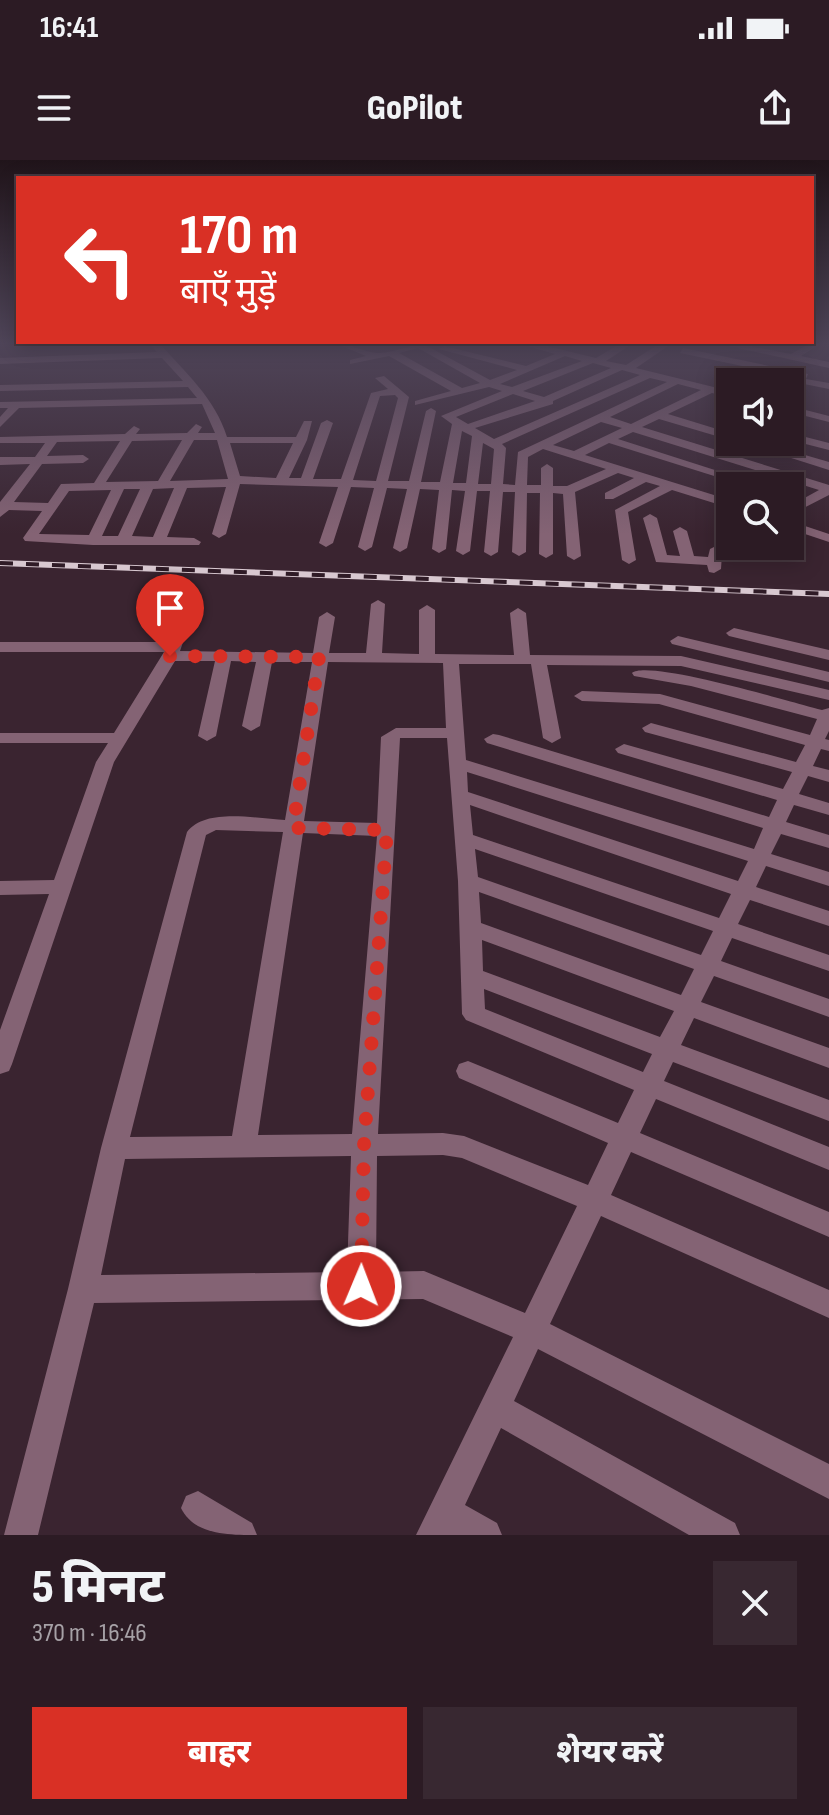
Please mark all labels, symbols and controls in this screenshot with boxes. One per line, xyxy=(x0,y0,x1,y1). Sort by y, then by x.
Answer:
text: 16:41 xyxy=(40,10,98,46)
icon: menu xyxy=(32,86,76,130)
icon: share xyxy=(753,86,797,130)
text: GoPilot xyxy=(367,87,462,130)
text: 170 m xyxy=(180,203,298,270)
icon: left xyxy=(48,208,152,312)
text: बाएँ मुड़ें xyxy=(180,271,276,314)
map controls xyxy=(716,368,804,560)
button: sound xyxy=(716,368,804,456)
button: search xyxy=(716,472,804,560)
pin xyxy=(136,574,204,656)
icon: arrive xyxy=(148,586,192,630)
position arrow xyxy=(319,1244,403,1328)
text: 5 मिनट xyxy=(32,1559,165,1616)
button: close xyxy=(713,1561,797,1645)
text: 370 m · 16:46 xyxy=(32,1618,147,1649)
button: बाहर xyxy=(32,1707,407,1799)
button: शेयर करें xyxy=(423,1707,797,1799)

